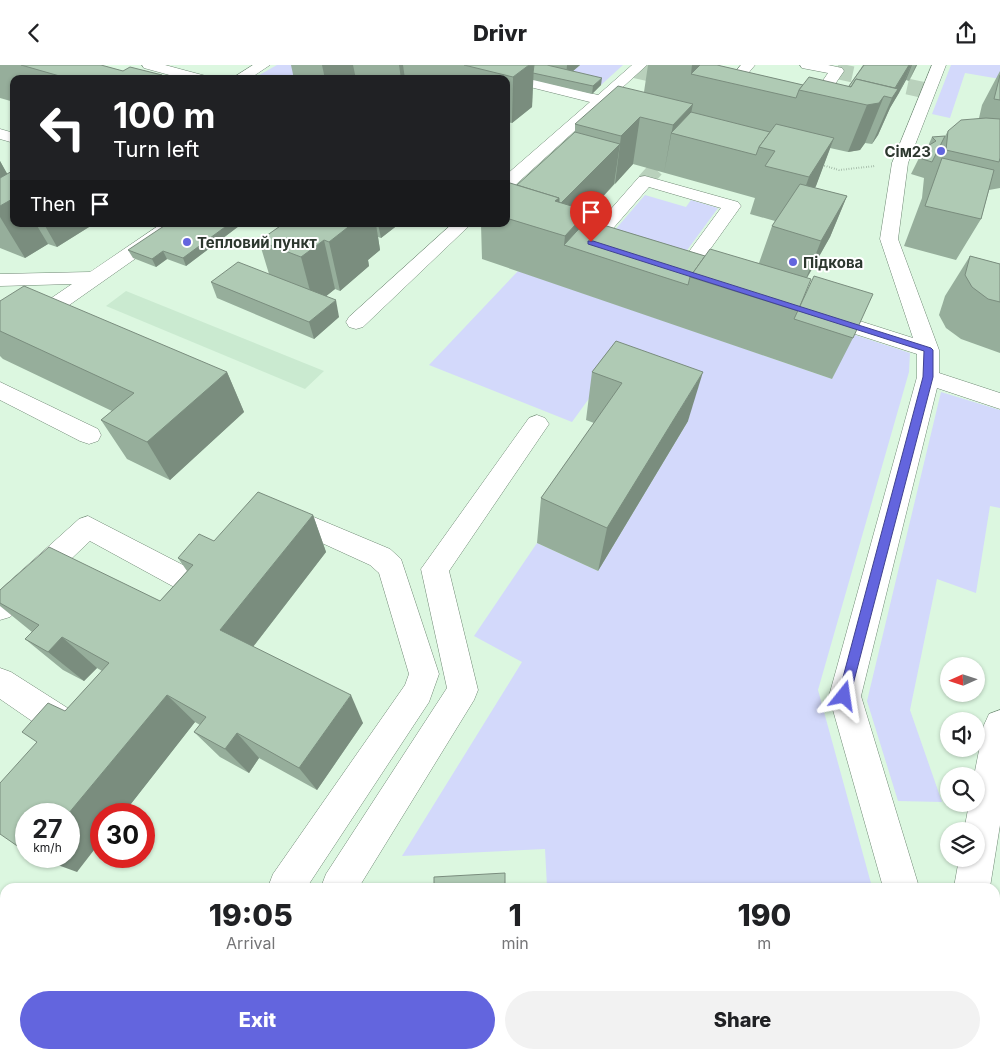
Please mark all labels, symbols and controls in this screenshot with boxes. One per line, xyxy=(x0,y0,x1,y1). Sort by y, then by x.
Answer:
icon: back xyxy=(20,19,48,47)
icon: share xyxy=(952,19,980,47)
text: Drivr xyxy=(473,20,527,46)
text: 100 m xyxy=(113,94,216,136)
icon: left xyxy=(30,95,95,160)
text: Turn left xyxy=(113,136,199,162)
place label: Сім23 xyxy=(885,142,931,161)
marker: Сім23 xyxy=(935,145,947,157)
icon: arrive xyxy=(86,190,114,218)
pin xyxy=(570,191,612,242)
text: Then xyxy=(30,193,76,216)
icon: arrive xyxy=(577,198,605,226)
place label: Тепловий пункт xyxy=(197,233,317,252)
marker: Тепловий пункт xyxy=(181,236,193,248)
place label: Підкова xyxy=(803,253,863,272)
marker: Підкова xyxy=(787,256,799,268)
north arrow xyxy=(940,657,985,703)
map controls xyxy=(940,657,985,867)
position arrow xyxy=(817,669,869,721)
button: sound xyxy=(940,712,985,757)
button: search xyxy=(940,767,985,812)
speed limit sign: 30 xyxy=(90,803,155,868)
text: 27 xyxy=(32,814,63,844)
button: layers xyxy=(940,822,985,867)
text: km/h xyxy=(33,840,62,855)
text: 19:05 xyxy=(209,897,293,933)
text: 1 xyxy=(508,897,522,933)
text: 190 xyxy=(737,897,791,933)
text: Arrival xyxy=(226,933,275,953)
text: min xyxy=(501,933,529,953)
text: m xyxy=(757,933,771,953)
button: Exit xyxy=(20,991,495,1049)
button: Share xyxy=(505,991,980,1049)

